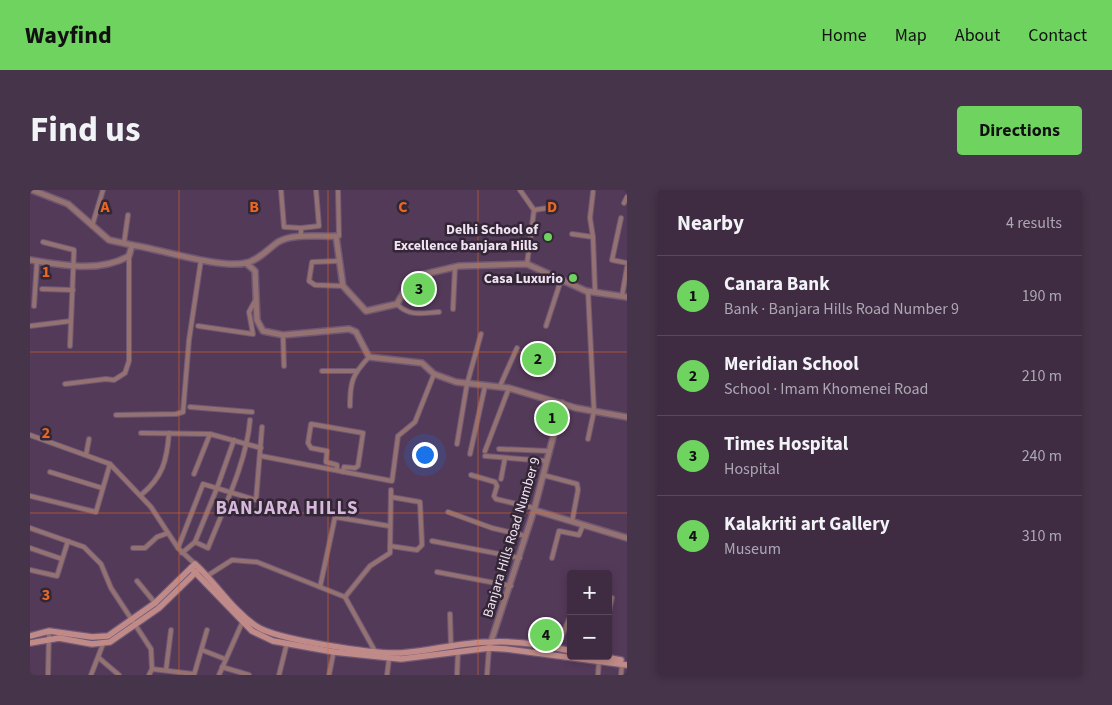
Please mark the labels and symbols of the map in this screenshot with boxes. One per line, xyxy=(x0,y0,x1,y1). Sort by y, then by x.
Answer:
text: A xyxy=(99,196,110,218)
text: B xyxy=(249,196,259,218)
text: C xyxy=(398,196,408,218)
text: D xyxy=(547,196,557,218)
place label: Delhi School of Excellence banjara Hills xyxy=(394,220,539,256)
marker: Delhi School of Excellence banjara Hills xyxy=(542,231,554,243)
text: 1 xyxy=(42,261,50,283)
place label: Casa Luxurio xyxy=(484,269,563,289)
pin: 3 xyxy=(403,270,435,308)
marker: Casa Luxurio xyxy=(567,272,579,284)
pin: 2 xyxy=(522,340,554,378)
pin: 1 xyxy=(536,399,568,437)
text: 2 xyxy=(42,422,50,444)
your location xyxy=(412,442,438,468)
street label: Banjara Hills Road Number 9 xyxy=(478,455,546,620)
district label: BANJARA HILLS xyxy=(216,495,359,522)
text: 3 xyxy=(42,584,50,606)
pin: 4 xyxy=(530,616,562,654)

